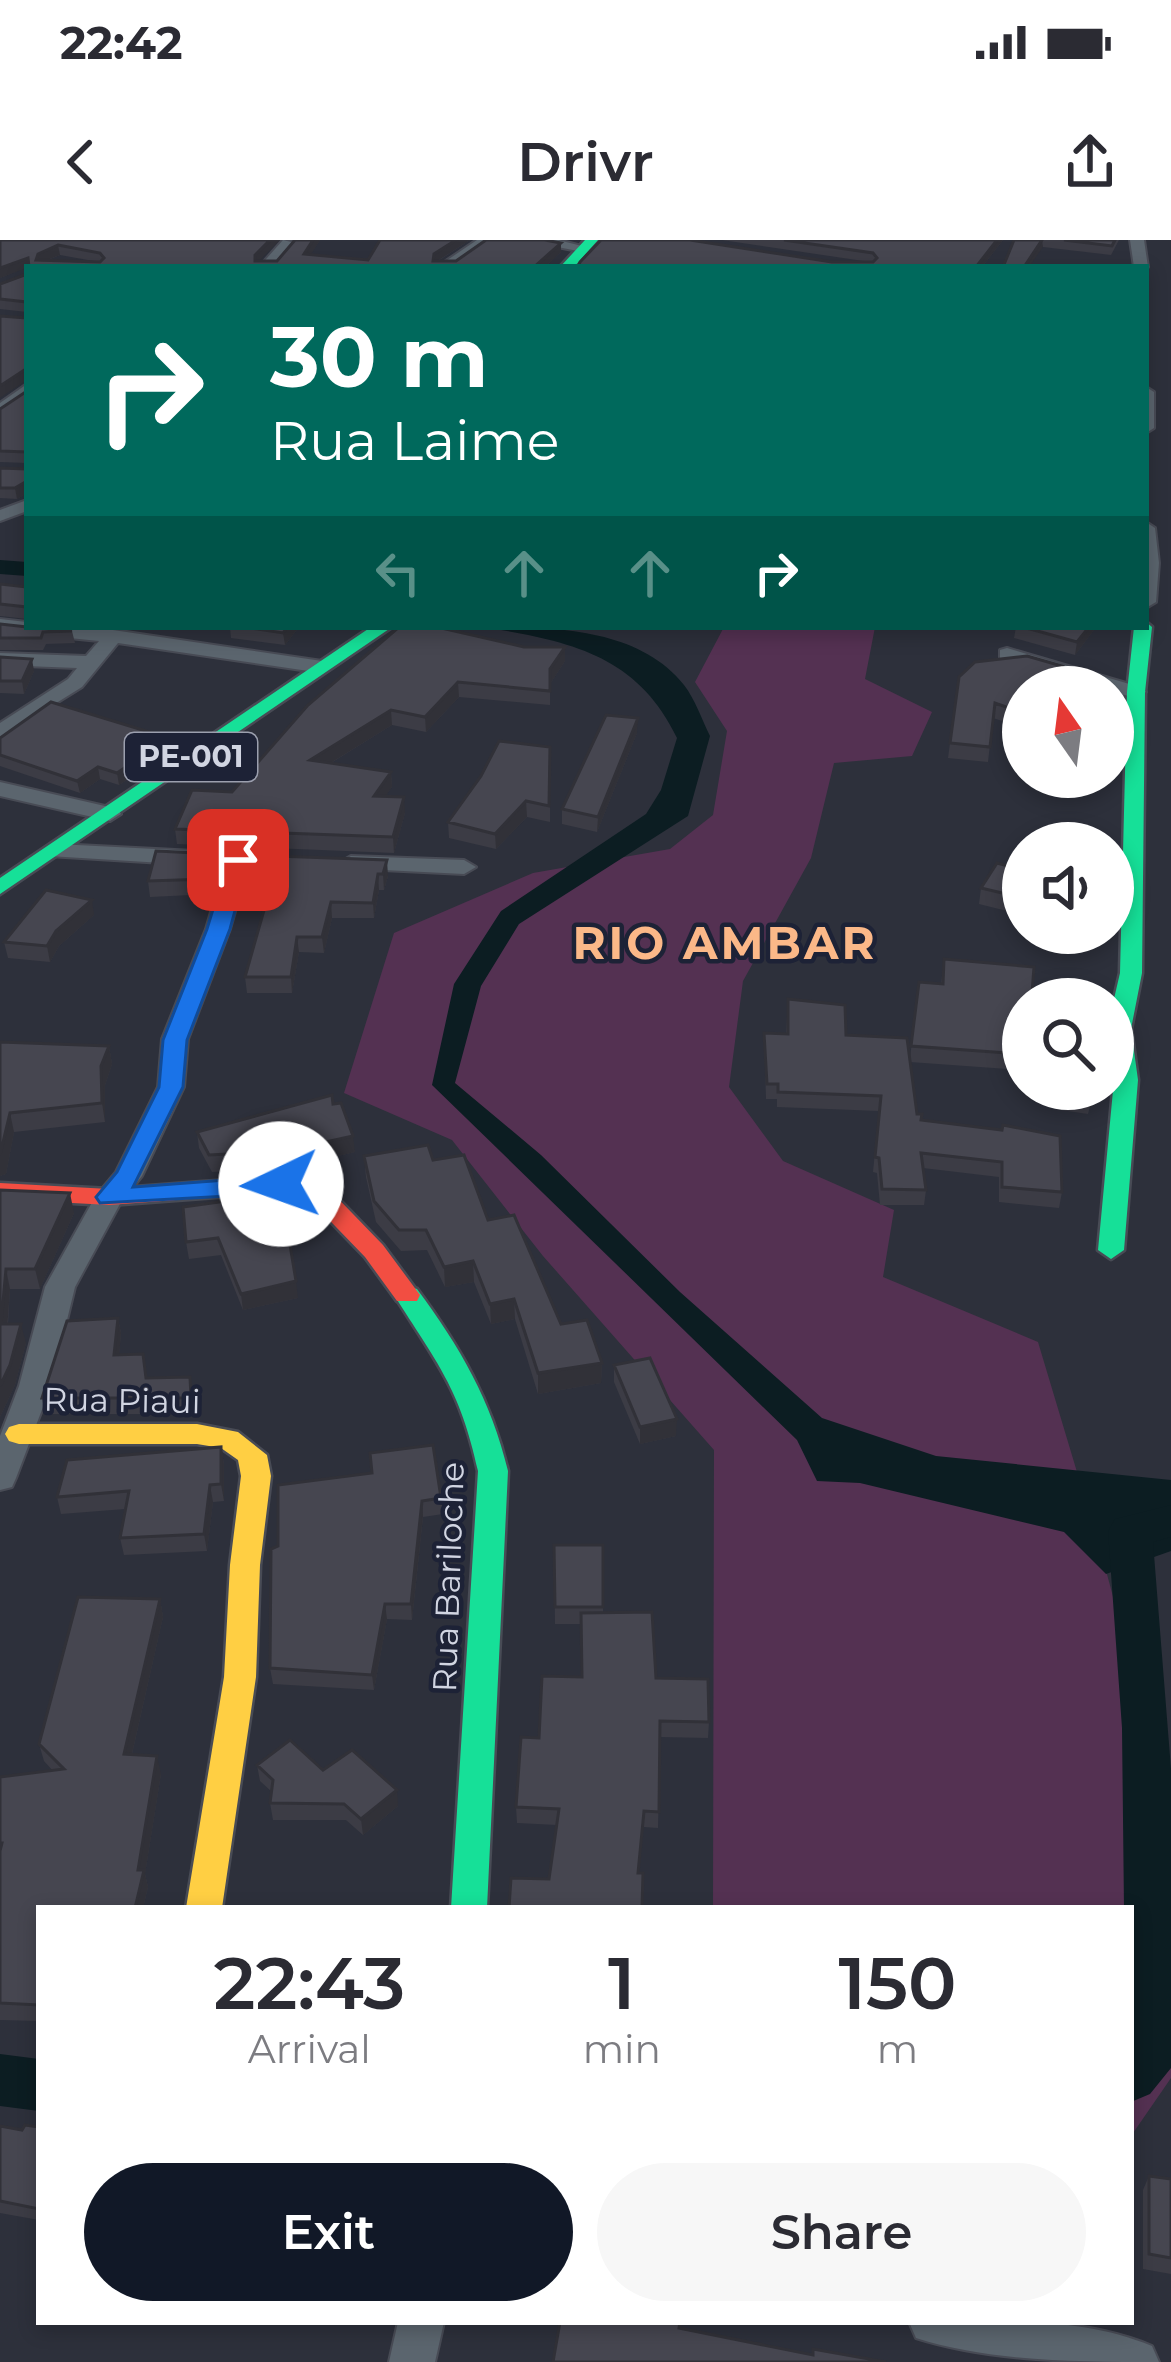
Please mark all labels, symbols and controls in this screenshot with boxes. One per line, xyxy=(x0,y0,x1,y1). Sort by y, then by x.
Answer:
text: 22:42 xyxy=(60,15,182,70)
icon: back xyxy=(48,129,114,195)
text: Drivr xyxy=(517,129,654,195)
icon: share xyxy=(1057,129,1123,195)
text: 30 m xyxy=(270,306,489,408)
icon: right xyxy=(72,312,228,468)
text: Rua Laime xyxy=(270,408,559,474)
icon: left xyxy=(365,540,431,606)
icon: ahead xyxy=(491,540,557,606)
icon: ahead xyxy=(617,540,683,606)
icon: right xyxy=(743,540,809,606)
north arrow xyxy=(1002,666,1134,798)
map controls xyxy=(1002,666,1134,1110)
road number: PE-001 xyxy=(125,733,257,781)
pin xyxy=(187,809,289,911)
button: sound xyxy=(1002,822,1134,954)
icon: arrive xyxy=(205,827,271,893)
district label: RIO AMBAR xyxy=(573,915,877,970)
button: search xyxy=(1002,978,1134,1110)
position arrow xyxy=(218,1121,344,1247)
street label: Rua Piaui xyxy=(43,1379,201,1421)
street label: Rua Bariloche xyxy=(424,1461,472,1693)
text: 22:43 xyxy=(214,1939,405,2027)
text: 1 xyxy=(608,1939,635,2027)
text: 150 xyxy=(838,1939,956,2027)
text: Arrival xyxy=(248,2025,371,2073)
text: min xyxy=(583,2025,661,2073)
text: m xyxy=(877,2025,918,2073)
button: Exit xyxy=(84,2163,573,2301)
button: Share xyxy=(597,2163,1086,2301)

